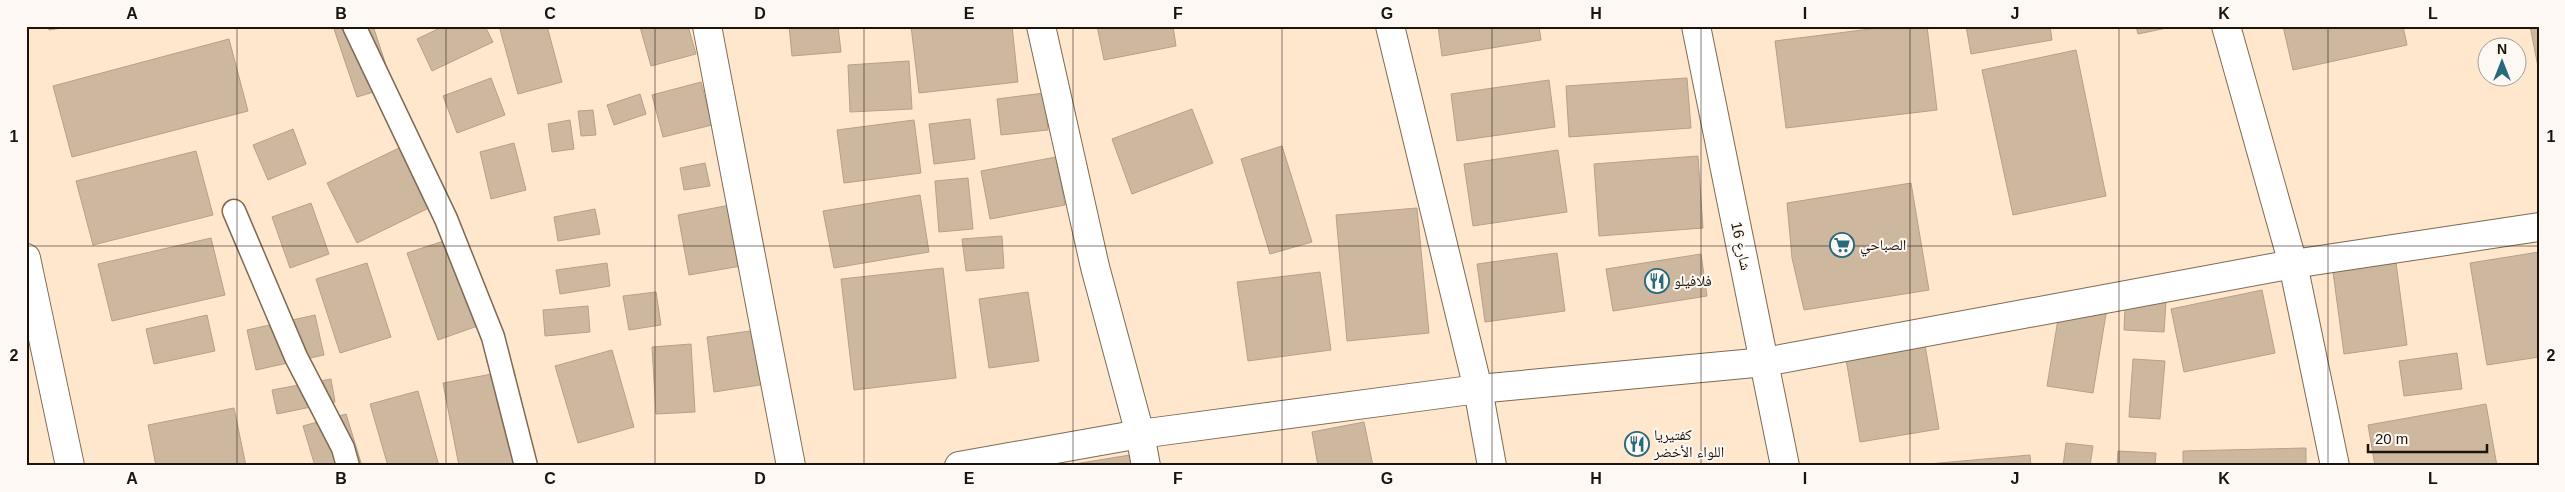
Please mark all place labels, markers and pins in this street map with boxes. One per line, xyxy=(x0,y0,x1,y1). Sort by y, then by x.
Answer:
supermarket icon: الصباحي xyxy=(1829,232,1855,258)
place label: الصباحي xyxy=(1860,236,1906,257)
restaurant icon: فلافيلو xyxy=(1644,268,1670,294)
place label: فلافيلو xyxy=(1674,272,1712,290)
place label: كفتيريا اللواء الأخضر xyxy=(1653,426,1724,461)
restaurant icon: كفتيريا اللواء الأخضر xyxy=(1624,431,1650,457)

